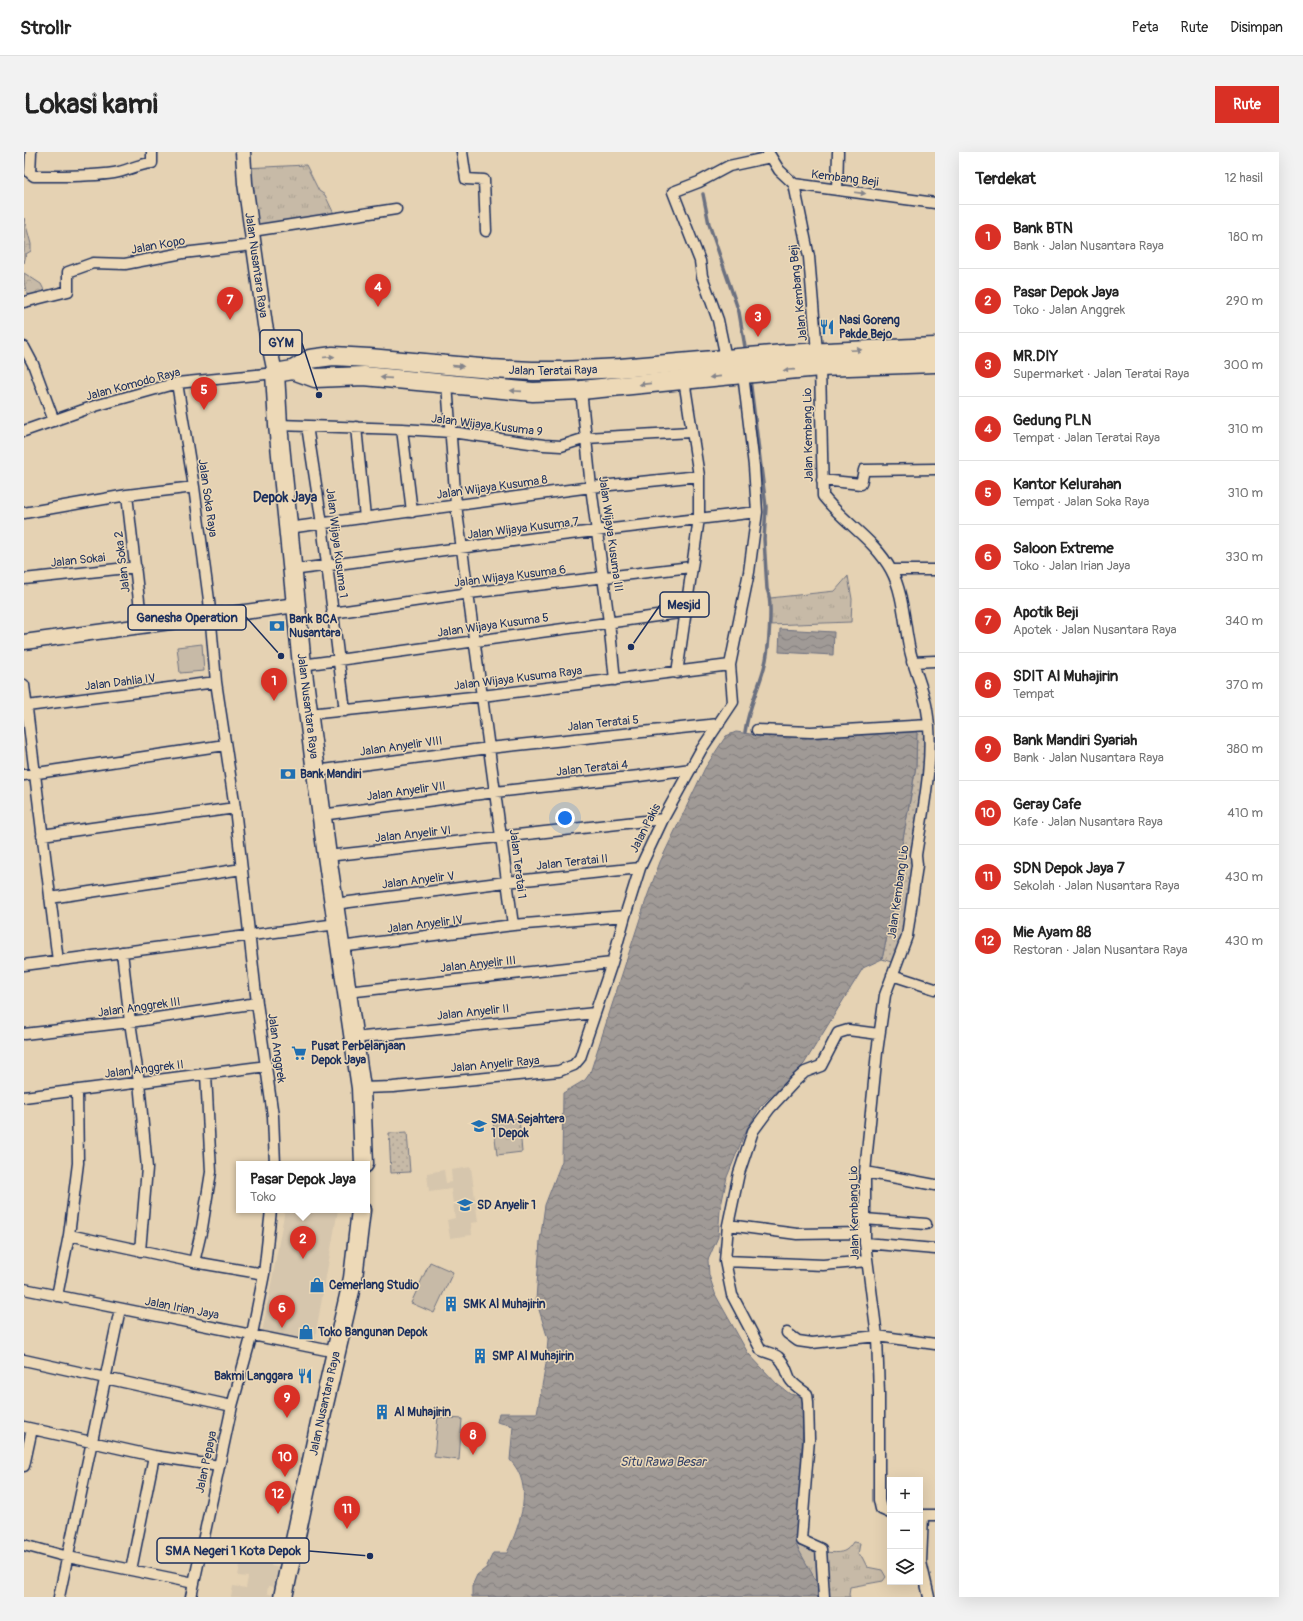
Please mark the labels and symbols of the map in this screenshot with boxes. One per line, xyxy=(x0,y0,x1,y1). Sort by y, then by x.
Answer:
street label: Kembang Beji xyxy=(810,167,880,190)
one-way arrow xyxy=(854,190,866,196)
street label: Jalan Nusantara Raya xyxy=(241,211,271,319)
street label: Jalan Kopo xyxy=(130,233,187,258)
street label: Jalan Kembang Beji xyxy=(786,244,811,342)
pin: 4 xyxy=(365,274,391,307)
pin: 7 xyxy=(217,287,243,320)
pin: 3 xyxy=(745,304,771,337)
place label: Nasi Goreng Pakde Bejo xyxy=(839,313,900,342)
restaurant icon: Nasi Goreng Pakde Bejo xyxy=(818,318,836,336)
callout: GYM xyxy=(260,330,302,355)
text: GYM xyxy=(268,335,294,351)
one-way arrow xyxy=(850,346,862,353)
one-way arrow xyxy=(323,354,335,361)
street label: Jalan Teratai Raya xyxy=(508,362,598,379)
one-way arrow xyxy=(452,363,465,369)
street label: Jalan Komodo Raya xyxy=(84,365,182,404)
one-way arrow xyxy=(783,366,795,373)
one-way arrow xyxy=(709,373,721,380)
one-way arrow xyxy=(380,374,392,381)
pin: 5 xyxy=(191,377,217,410)
one-way arrow xyxy=(639,380,651,387)
one-way arrow xyxy=(510,387,522,394)
street label: Jalan Kembang Lio xyxy=(800,387,817,482)
street label: Jalan Wijaya Kusuma 9 xyxy=(430,411,544,440)
street label: Jalan Soka Raya xyxy=(195,458,220,538)
street label: Jalan Wijaya Kusuma 8 xyxy=(436,472,549,503)
street label: Jalan Wijaya Kusuma III xyxy=(595,476,626,593)
street label: Jalan Wijaya Kusuma 1 xyxy=(322,487,351,599)
district label: Depok Jaya xyxy=(253,489,318,506)
street label: Jalan Wijaya Kusuma 7 xyxy=(466,514,580,543)
street label: Jalan Soka 2 xyxy=(111,530,134,594)
street label: Jalan Sokai xyxy=(50,550,106,571)
street label: Jalan Wijaya Kusuma 6 xyxy=(453,562,567,591)
callout: Mesjid xyxy=(660,592,709,617)
text: Mesjid xyxy=(667,597,701,613)
callout: Ganesha Operation xyxy=(128,605,246,630)
text: Ganesha Operation xyxy=(136,610,238,626)
street label: Jalan Wijaya Kusuma 5 xyxy=(436,610,550,641)
place label: Bank BCA Nusantara xyxy=(289,612,341,641)
bank icon: Bank BCA Nusantara xyxy=(268,617,286,635)
street label: Jalan Nusantara Raya xyxy=(294,652,321,760)
street label: Jalan Wijaya Kusuma Raya xyxy=(453,663,584,694)
pin: 1 xyxy=(261,668,287,701)
street label: Jalan Dahlia IV xyxy=(84,671,156,694)
street label: Jalan Teratai 5 xyxy=(567,712,640,735)
street label: Jalan Anyelir VIII xyxy=(359,733,443,760)
street label: Jalan Teratai 4 xyxy=(555,757,629,780)
bank icon: Bank Mandiri xyxy=(279,765,297,783)
place label: Bank Mandiri xyxy=(300,767,362,782)
street label: Jalan Anyelir VII xyxy=(365,779,447,804)
street label: Jalan Pakis xyxy=(627,801,664,855)
your location xyxy=(555,808,575,828)
street label: Jalan Anyelir VI xyxy=(374,823,452,846)
street label: Jalan Teratai 1 xyxy=(506,828,529,900)
street label: Jalan Kembang Lio xyxy=(884,844,913,940)
street label: Jalan Teratai II xyxy=(535,851,609,874)
street label: Jalan Anyelir V xyxy=(381,869,455,892)
street label: Jalan Anyelir IV xyxy=(386,912,464,937)
street label: Jalan Anyelir III xyxy=(439,953,517,976)
street label: Jalan Anggrek III xyxy=(97,994,181,1021)
street label: Jalan Anyelir II xyxy=(436,1001,510,1024)
street label: Jalan Anggrek xyxy=(264,1012,289,1084)
place label: Pusat Perbelanjaan Depok Jaya xyxy=(311,1039,406,1068)
supermarket icon: Pusat Perbelanjaan Depok Jaya xyxy=(290,1044,308,1062)
street label: Jalan Anyelir Raya xyxy=(450,1053,541,1076)
street label: Jalan Anggrek II xyxy=(104,1057,185,1082)
place label: SMA Sejahtera 1 Depok xyxy=(491,1112,565,1141)
school or university icon: SMA Sejahtera 1 Depok xyxy=(470,1117,488,1135)
street label: Jalan Kembang Lio xyxy=(846,1165,863,1260)
school or university icon: SD Anyelir 1 xyxy=(456,1196,474,1214)
place label: SD Anyelir 1 xyxy=(477,1198,536,1213)
pin: 2 xyxy=(290,1226,316,1259)
shop icon: Cemerlang Studio xyxy=(308,1276,326,1294)
place label: Cemerlang Studio xyxy=(329,1278,419,1293)
street label: Jalan Irian Jaya xyxy=(144,1294,221,1323)
pin: 6 xyxy=(269,1295,295,1328)
building icon: SMK Al Muhajirin xyxy=(442,1295,460,1313)
place label: SMK Al Muhajirin xyxy=(463,1297,546,1312)
shop icon: Toko Bangunan Depok xyxy=(297,1323,315,1341)
place label: Toko Bangunan Depok xyxy=(317,1325,428,1340)
building icon: SMP Al Muhajirin xyxy=(471,1347,489,1365)
street label: Jalan Nusantara Raya xyxy=(306,1349,344,1457)
place label: SMP Al Muhajirin xyxy=(492,1349,574,1364)
restaurant icon: Bakmi Langgara xyxy=(296,1367,314,1385)
place label: Bakmi Langgara xyxy=(214,1369,293,1384)
pin: 9 xyxy=(274,1385,300,1418)
building icon: Al Muhajirin xyxy=(373,1403,391,1421)
place label: Al Muhajirin xyxy=(394,1405,451,1420)
pin: 8 xyxy=(460,1422,486,1455)
street label: Jalan Pepaya xyxy=(193,1429,220,1495)
pin: 10 xyxy=(272,1444,298,1477)
water label: Situ Rawa Besar xyxy=(620,1454,708,1470)
pin: 12 xyxy=(265,1481,291,1514)
pin: 11 xyxy=(334,1496,360,1529)
callout: SMA Negeri 1 Kota Depok xyxy=(157,1538,309,1563)
text: SMA Negeri 1 Kota Depok xyxy=(165,1543,302,1559)

